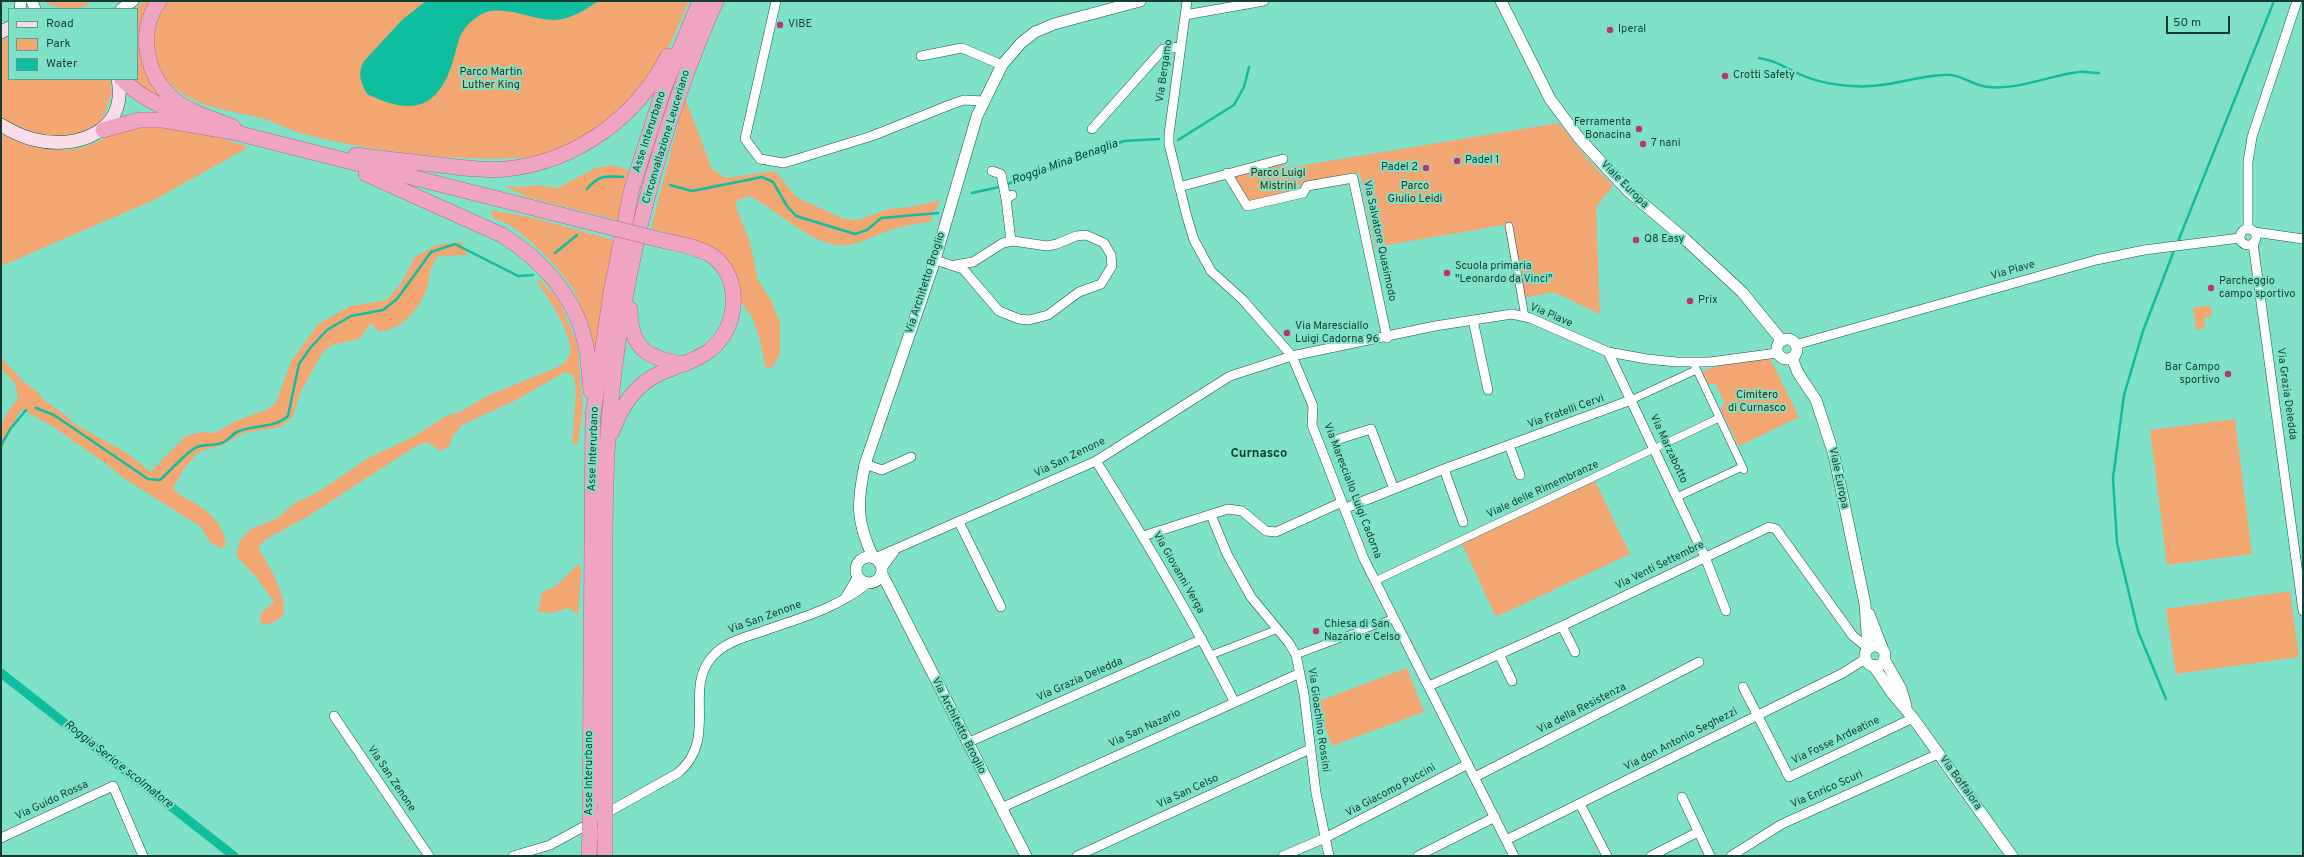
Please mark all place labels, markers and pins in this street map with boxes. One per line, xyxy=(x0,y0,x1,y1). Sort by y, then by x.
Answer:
place label: VIBE xyxy=(788,18,812,32)
marker: VIBE xyxy=(775,20,785,30)
place label: Iperal xyxy=(1618,23,1646,37)
marker: Iperal xyxy=(1605,25,1615,35)
place label: Crotti Safety xyxy=(1733,69,1795,83)
marker: Crotti Safety xyxy=(1720,71,1730,81)
place label: Ferramenta Bonacina xyxy=(1574,116,1631,142)
marker: Ferramenta Bonacina xyxy=(1634,124,1644,134)
place label: 7 nani xyxy=(1651,137,1680,151)
marker: 7 nani xyxy=(1638,139,1648,149)
place label: Padel 1 xyxy=(1465,154,1499,168)
marker: Padel 1 xyxy=(1452,156,1462,166)
place label: Padel 2 xyxy=(1381,161,1418,175)
marker: Padel 2 xyxy=(1421,163,1431,173)
place label: Q8 Easy xyxy=(1644,233,1684,247)
marker: Q8 Easy xyxy=(1631,235,1641,245)
place label: Scuola primaria "Leonardo da Vinci" xyxy=(1455,260,1552,286)
marker: Scuola primaria "Leonardo da Vinci" xyxy=(1442,268,1452,278)
place label: Parcheggio campo sportivo xyxy=(2219,275,2295,301)
marker: Parcheggio campo sportivo xyxy=(2206,283,2216,293)
place label: Prix xyxy=(1698,294,1718,308)
marker: Prix xyxy=(1685,296,1695,306)
place label: Via Maresciallo Luigi Cadorna 96 xyxy=(1295,320,1379,346)
marker: Via Maresciallo Luigi Cadorna 96 xyxy=(1282,328,1292,338)
place label: Bar Campo sportivo xyxy=(2165,361,2220,387)
marker: Bar Campo sportivo xyxy=(2223,369,2233,379)
place label: Chiesa di San Nazario e Celso xyxy=(1324,618,1400,644)
marker: Chiesa di San Nazario e Celso xyxy=(1311,626,1321,636)

